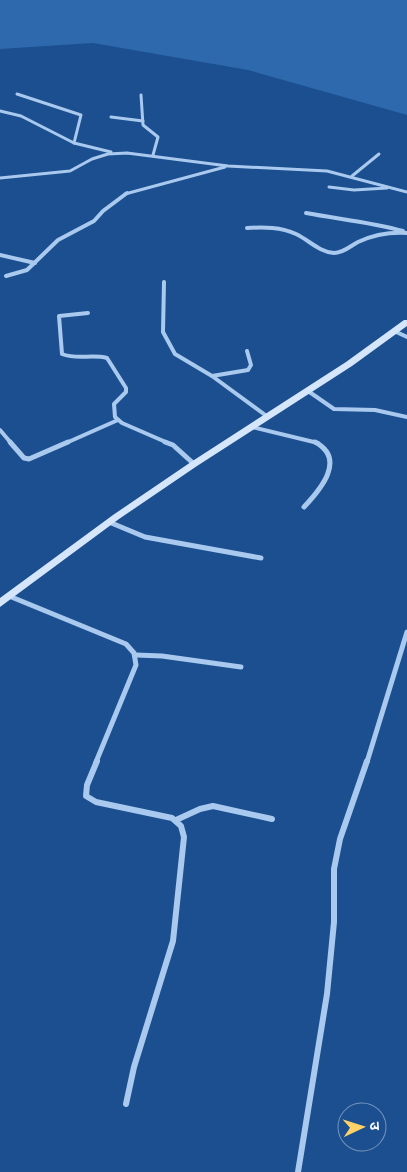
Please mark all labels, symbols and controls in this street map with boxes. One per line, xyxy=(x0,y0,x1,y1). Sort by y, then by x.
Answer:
north arrow xyxy=(337,1102,387,1152)
text: उ xyxy=(366,1121,384,1132)

